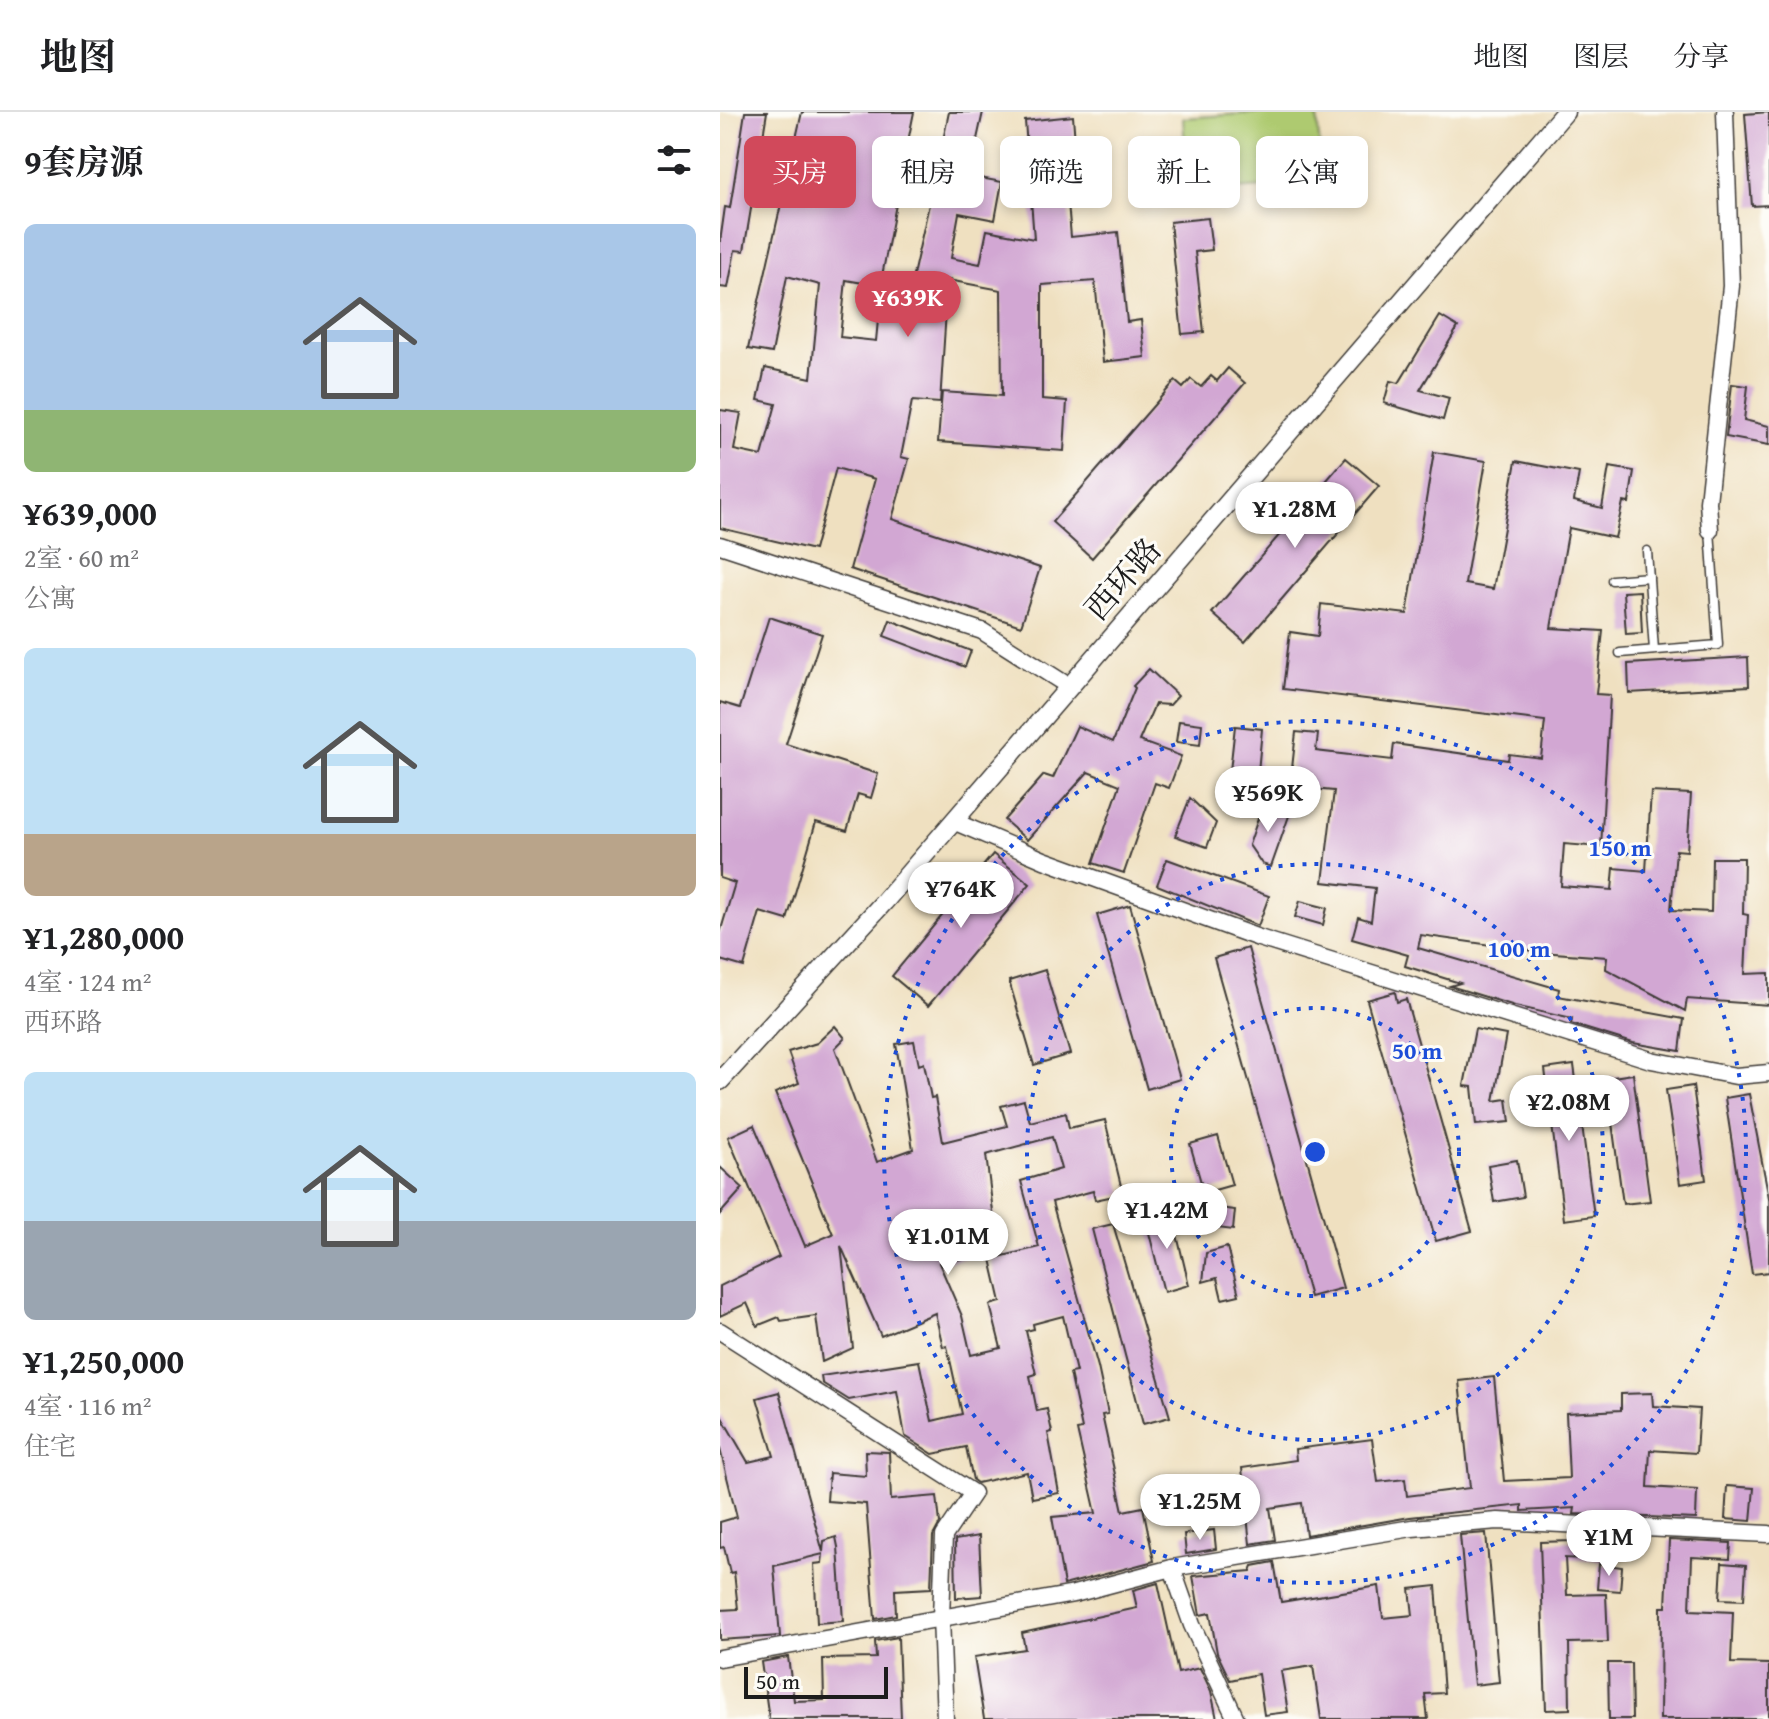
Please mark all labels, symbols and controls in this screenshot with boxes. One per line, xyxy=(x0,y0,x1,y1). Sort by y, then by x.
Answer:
text: 地图 xyxy=(40,28,116,84)
text: 地图 xyxy=(1473,35,1529,76)
text: 图层 xyxy=(1573,35,1629,76)
text: 分享 xyxy=(1673,35,1729,76)
chip: 买房 xyxy=(744,136,856,208)
chip: 租房 xyxy=(872,136,984,208)
chip: 筛选 xyxy=(1000,136,1112,208)
chip: 新上 xyxy=(1128,136,1240,208)
chip: 公寓 xyxy=(1256,136,1368,208)
text: 9套房源 xyxy=(24,137,144,186)
icon: filters xyxy=(652,138,696,182)
pin: ¥639K xyxy=(852,271,964,339)
icon: home xyxy=(288,276,432,420)
text: ¥639K xyxy=(873,277,943,316)
pin: ¥1.28M xyxy=(1230,482,1360,550)
text: ¥639,000 xyxy=(24,488,157,537)
text: ¥1.28M xyxy=(1253,488,1337,527)
street label: 西环路 xyxy=(1073,527,1172,630)
text: 2室 · 60 m² xyxy=(24,538,139,577)
text: 公寓 xyxy=(24,578,76,617)
icon: home xyxy=(288,700,432,844)
pin: ¥569K xyxy=(1212,766,1324,834)
text: ¥569K xyxy=(1233,772,1303,811)
text: 150 m xyxy=(1588,830,1652,865)
pin: ¥764K xyxy=(905,862,1017,930)
text: ¥764K xyxy=(926,868,996,907)
text: ¥1,280,000 xyxy=(24,912,184,961)
text: 100 m xyxy=(1487,931,1551,966)
text: 4室 · 124 m² xyxy=(24,962,152,1001)
text: 西环路 xyxy=(24,1002,102,1041)
text: 50 m xyxy=(1392,1033,1443,1068)
pin: ¥2.08M xyxy=(1504,1075,1634,1143)
text: ¥2.08M xyxy=(1527,1081,1611,1120)
icon: home xyxy=(288,1124,432,1268)
centre of rings xyxy=(1301,1138,1329,1166)
pin: ¥1.42M xyxy=(1102,1183,1232,1251)
text: ¥1.42M xyxy=(1125,1189,1209,1228)
pin: ¥1.01M xyxy=(883,1209,1013,1277)
text: ¥1.01M xyxy=(906,1215,990,1254)
text: ¥1,250,000 xyxy=(24,1336,184,1385)
text: 4室 · 116 m² xyxy=(24,1386,152,1425)
text: 住宅 xyxy=(24,1426,76,1465)
pin: ¥1.25M xyxy=(1135,1474,1265,1542)
text: ¥1.25M xyxy=(1158,1480,1242,1519)
pin: ¥1M xyxy=(1570,1510,1648,1578)
text: ¥1M xyxy=(1584,1516,1634,1555)
scale bar xyxy=(744,1663,888,1699)
text: 50 m xyxy=(756,1665,800,1697)

